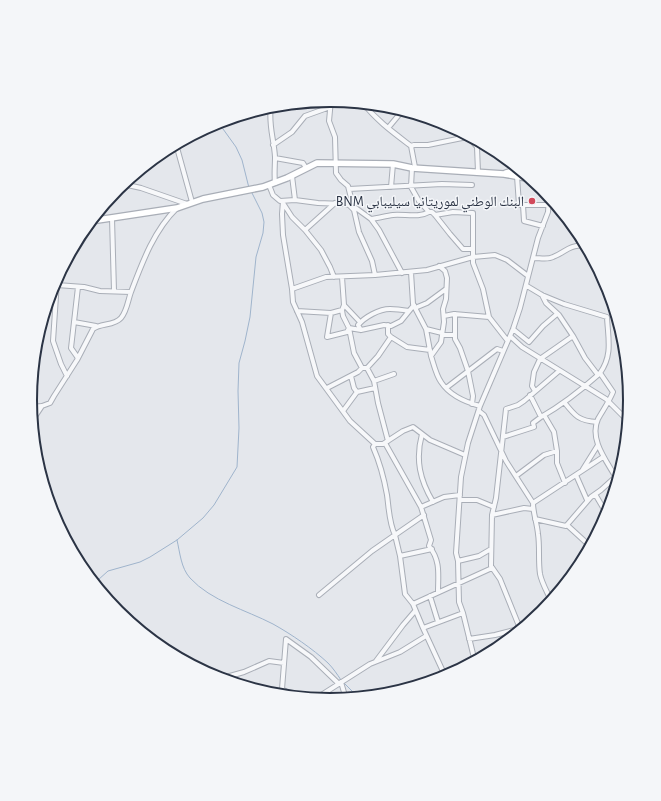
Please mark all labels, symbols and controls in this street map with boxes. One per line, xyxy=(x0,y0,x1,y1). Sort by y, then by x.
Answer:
place label: BNM البنك الوطني لموريتانيا سيليبابي xyxy=(336,195,524,213)
marker: BNM البنك الوطني لموريتانيا سيليبابي xyxy=(527,196,537,206)

